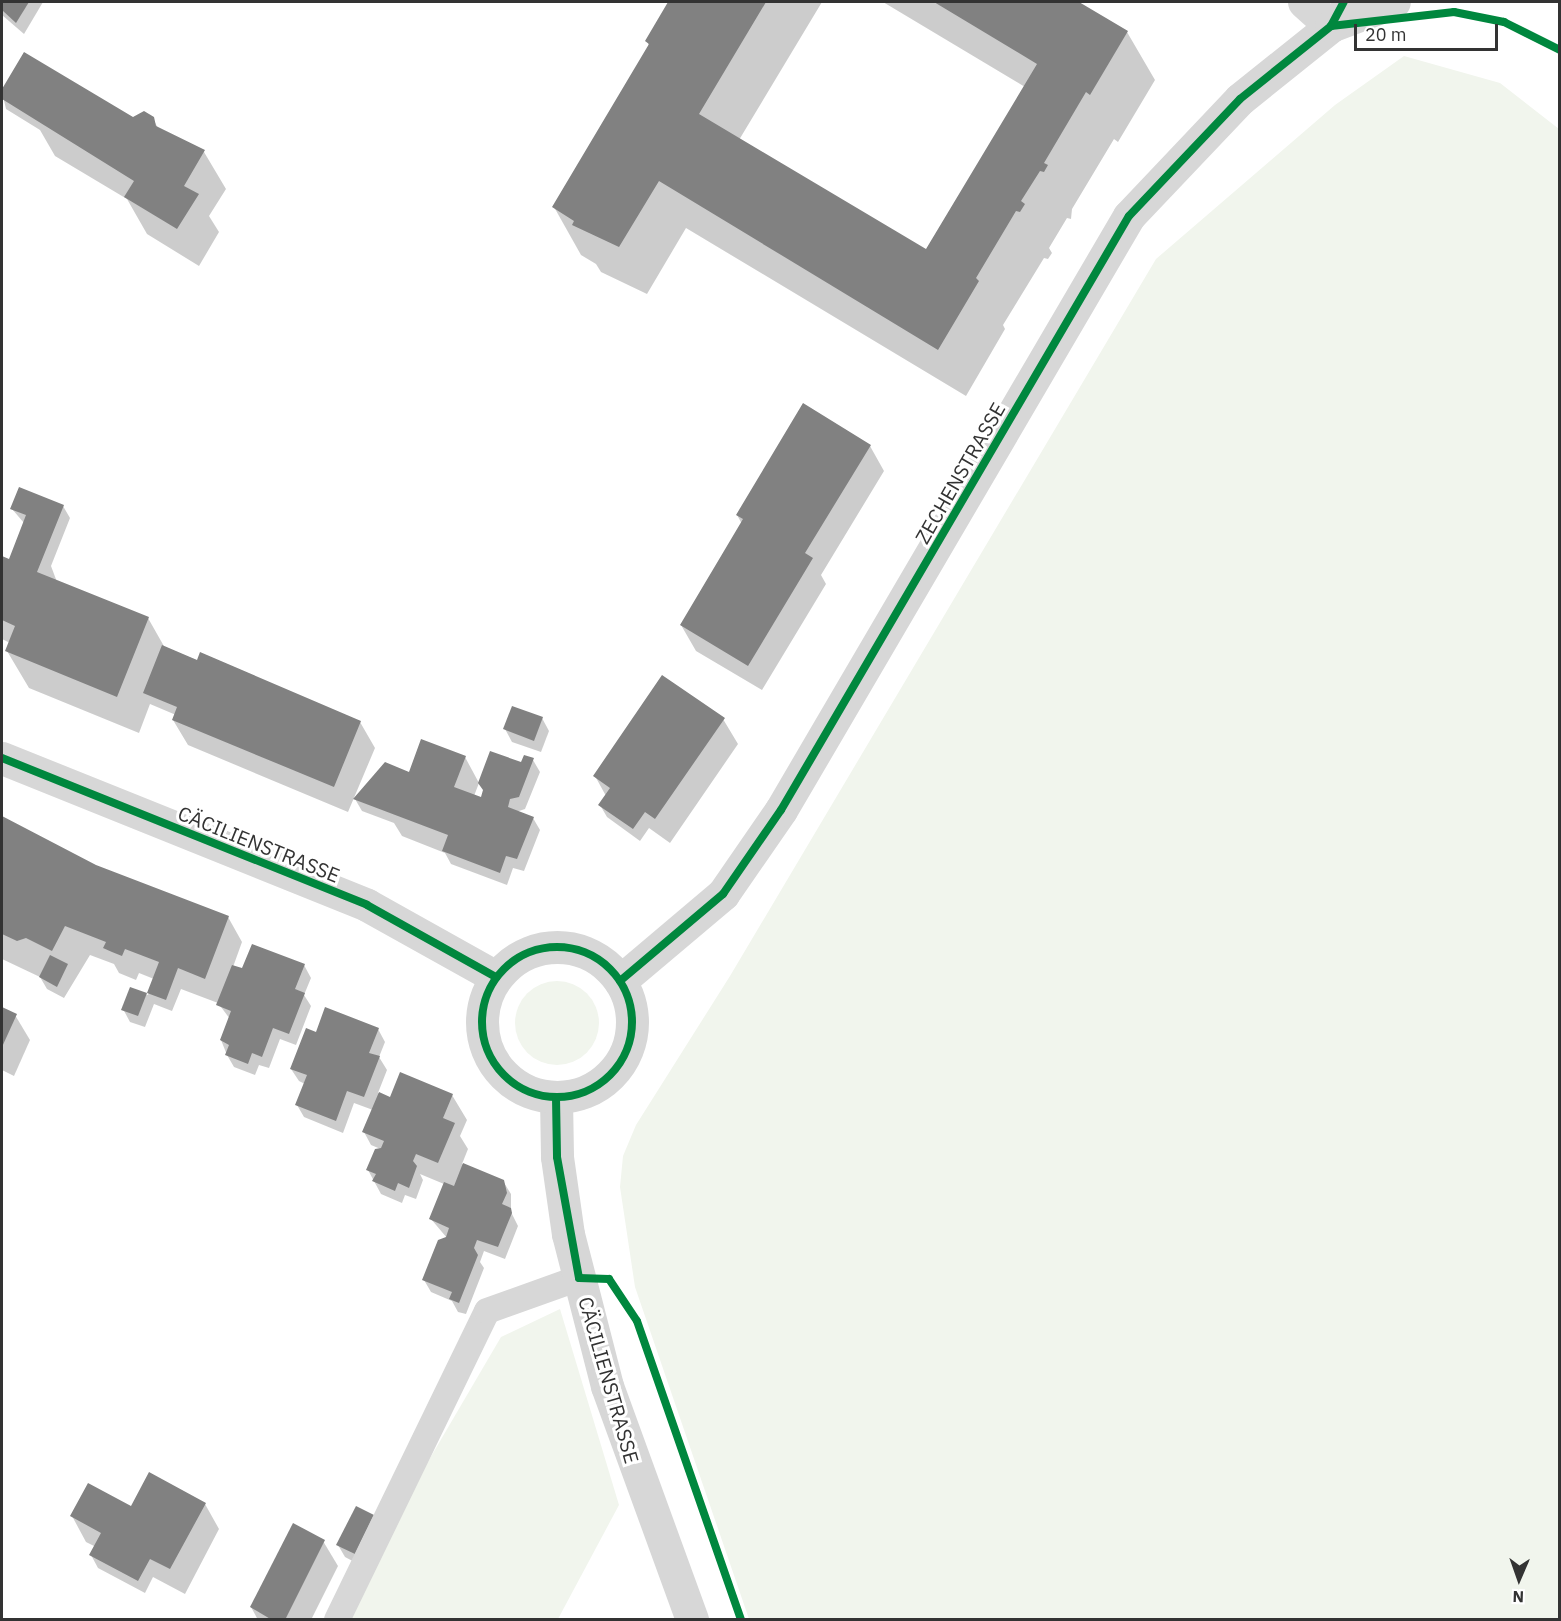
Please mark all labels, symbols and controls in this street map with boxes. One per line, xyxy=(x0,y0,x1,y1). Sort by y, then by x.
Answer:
scale bar xyxy=(1357,12,1501,50)
text: 20 m xyxy=(1365,23,1407,46)
street label: ZECHENSTRASSE xyxy=(910,398,1010,548)
street label: CÄCILIENSTRASSE xyxy=(175,801,343,887)
street label: CÄCILIENSTRASSE xyxy=(574,1294,644,1466)
north arrow xyxy=(1489,1549,1549,1609)
text: N xyxy=(1512,1587,1525,1607)

